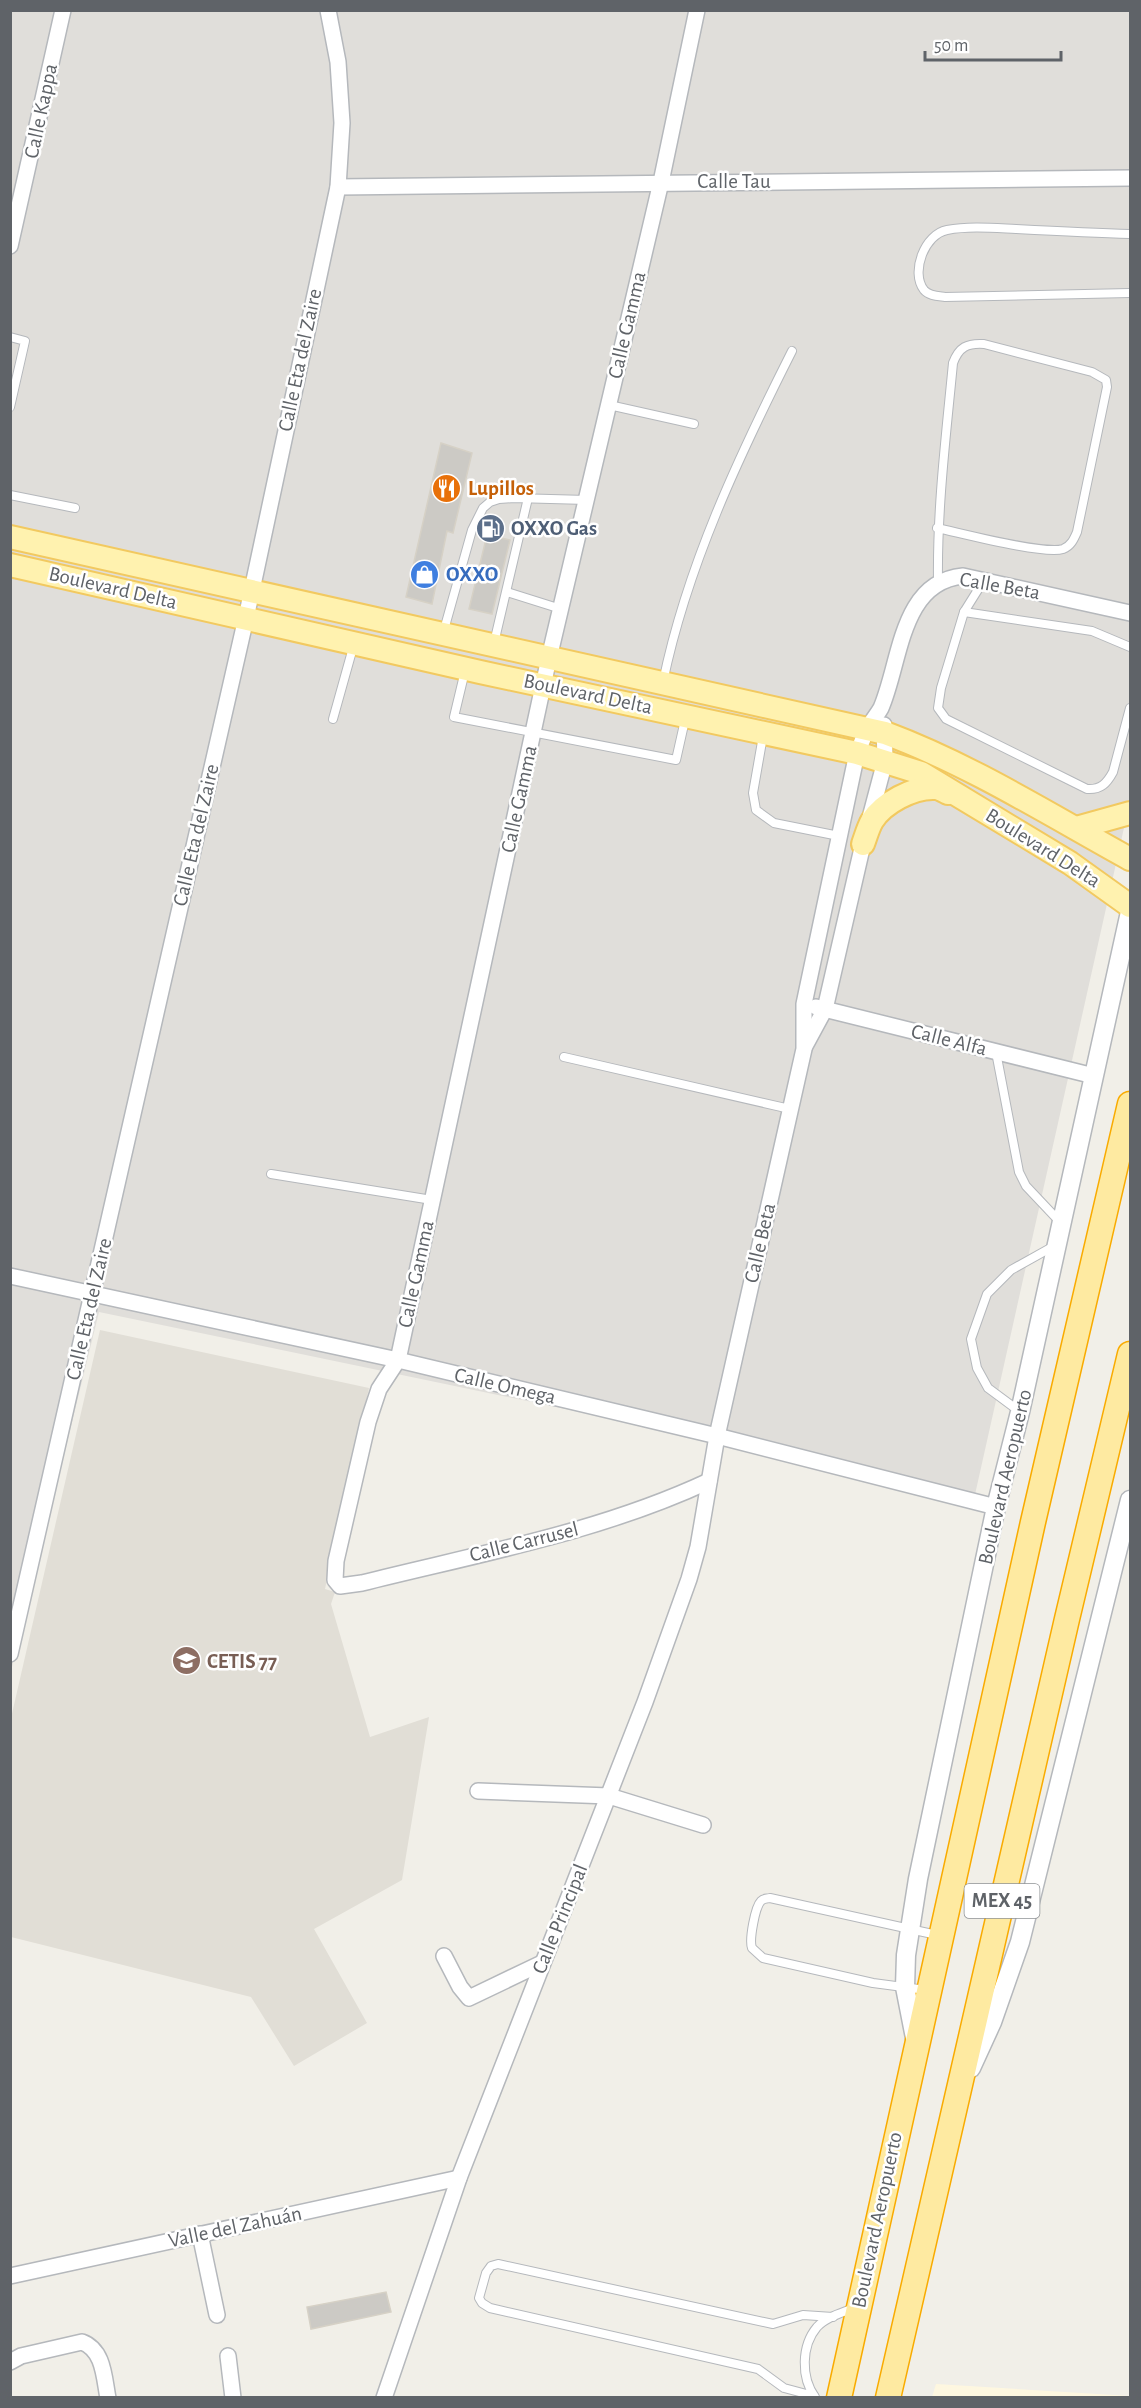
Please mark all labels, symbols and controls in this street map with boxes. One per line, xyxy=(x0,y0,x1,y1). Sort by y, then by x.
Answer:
scale bar xyxy=(925,24,1062,62)
text: 50 m xyxy=(934,37,968,55)
street label: Calle Kappa xyxy=(21,61,61,160)
street label: Calle Tau xyxy=(697,171,771,192)
street label: Calle Gamma xyxy=(604,269,650,381)
street label: Calle Eta del Zaire xyxy=(275,287,325,433)
restaurant icon: Lupillos xyxy=(431,472,463,504)
place label: Lupillos xyxy=(468,478,534,499)
fuel station icon: OXXO Gas xyxy=(474,512,506,544)
place label: OXXO Gas xyxy=(511,518,597,539)
shop icon: OXXO xyxy=(409,558,441,590)
street label: Boulevard Delta xyxy=(47,563,179,613)
place label: OXXO xyxy=(446,564,498,585)
street label: Calle Beta xyxy=(958,569,1042,603)
street label: Boulevard Delta xyxy=(522,670,655,718)
street label: Calle Gamma xyxy=(497,743,541,855)
street label: Calle Eta del Zaire xyxy=(169,762,223,908)
street label: Boulevard Delta xyxy=(982,804,1104,892)
street label: Calle Alfa xyxy=(909,1020,989,1060)
street label: Calle Beta xyxy=(741,1201,779,1285)
street label: Calle Gamma xyxy=(394,1218,438,1330)
street label: Calle Eta del Zaire xyxy=(62,1236,116,1382)
street label: Calle Omega xyxy=(452,1364,558,1408)
street label: Boulevard Aeropuerto xyxy=(975,1387,1035,1567)
street label: Calle Carrusel xyxy=(467,1518,581,1566)
school or university icon: CETIS 77 xyxy=(170,1645,202,1677)
place label: CETIS 77 xyxy=(207,1651,277,1672)
street label: Calle Principal xyxy=(528,1861,592,1977)
road number: MEX 45 xyxy=(964,1884,1040,1918)
street label: Boulevard Aeropuerto xyxy=(848,2130,906,2310)
street label: Valle del Zahuán xyxy=(166,2203,304,2251)

